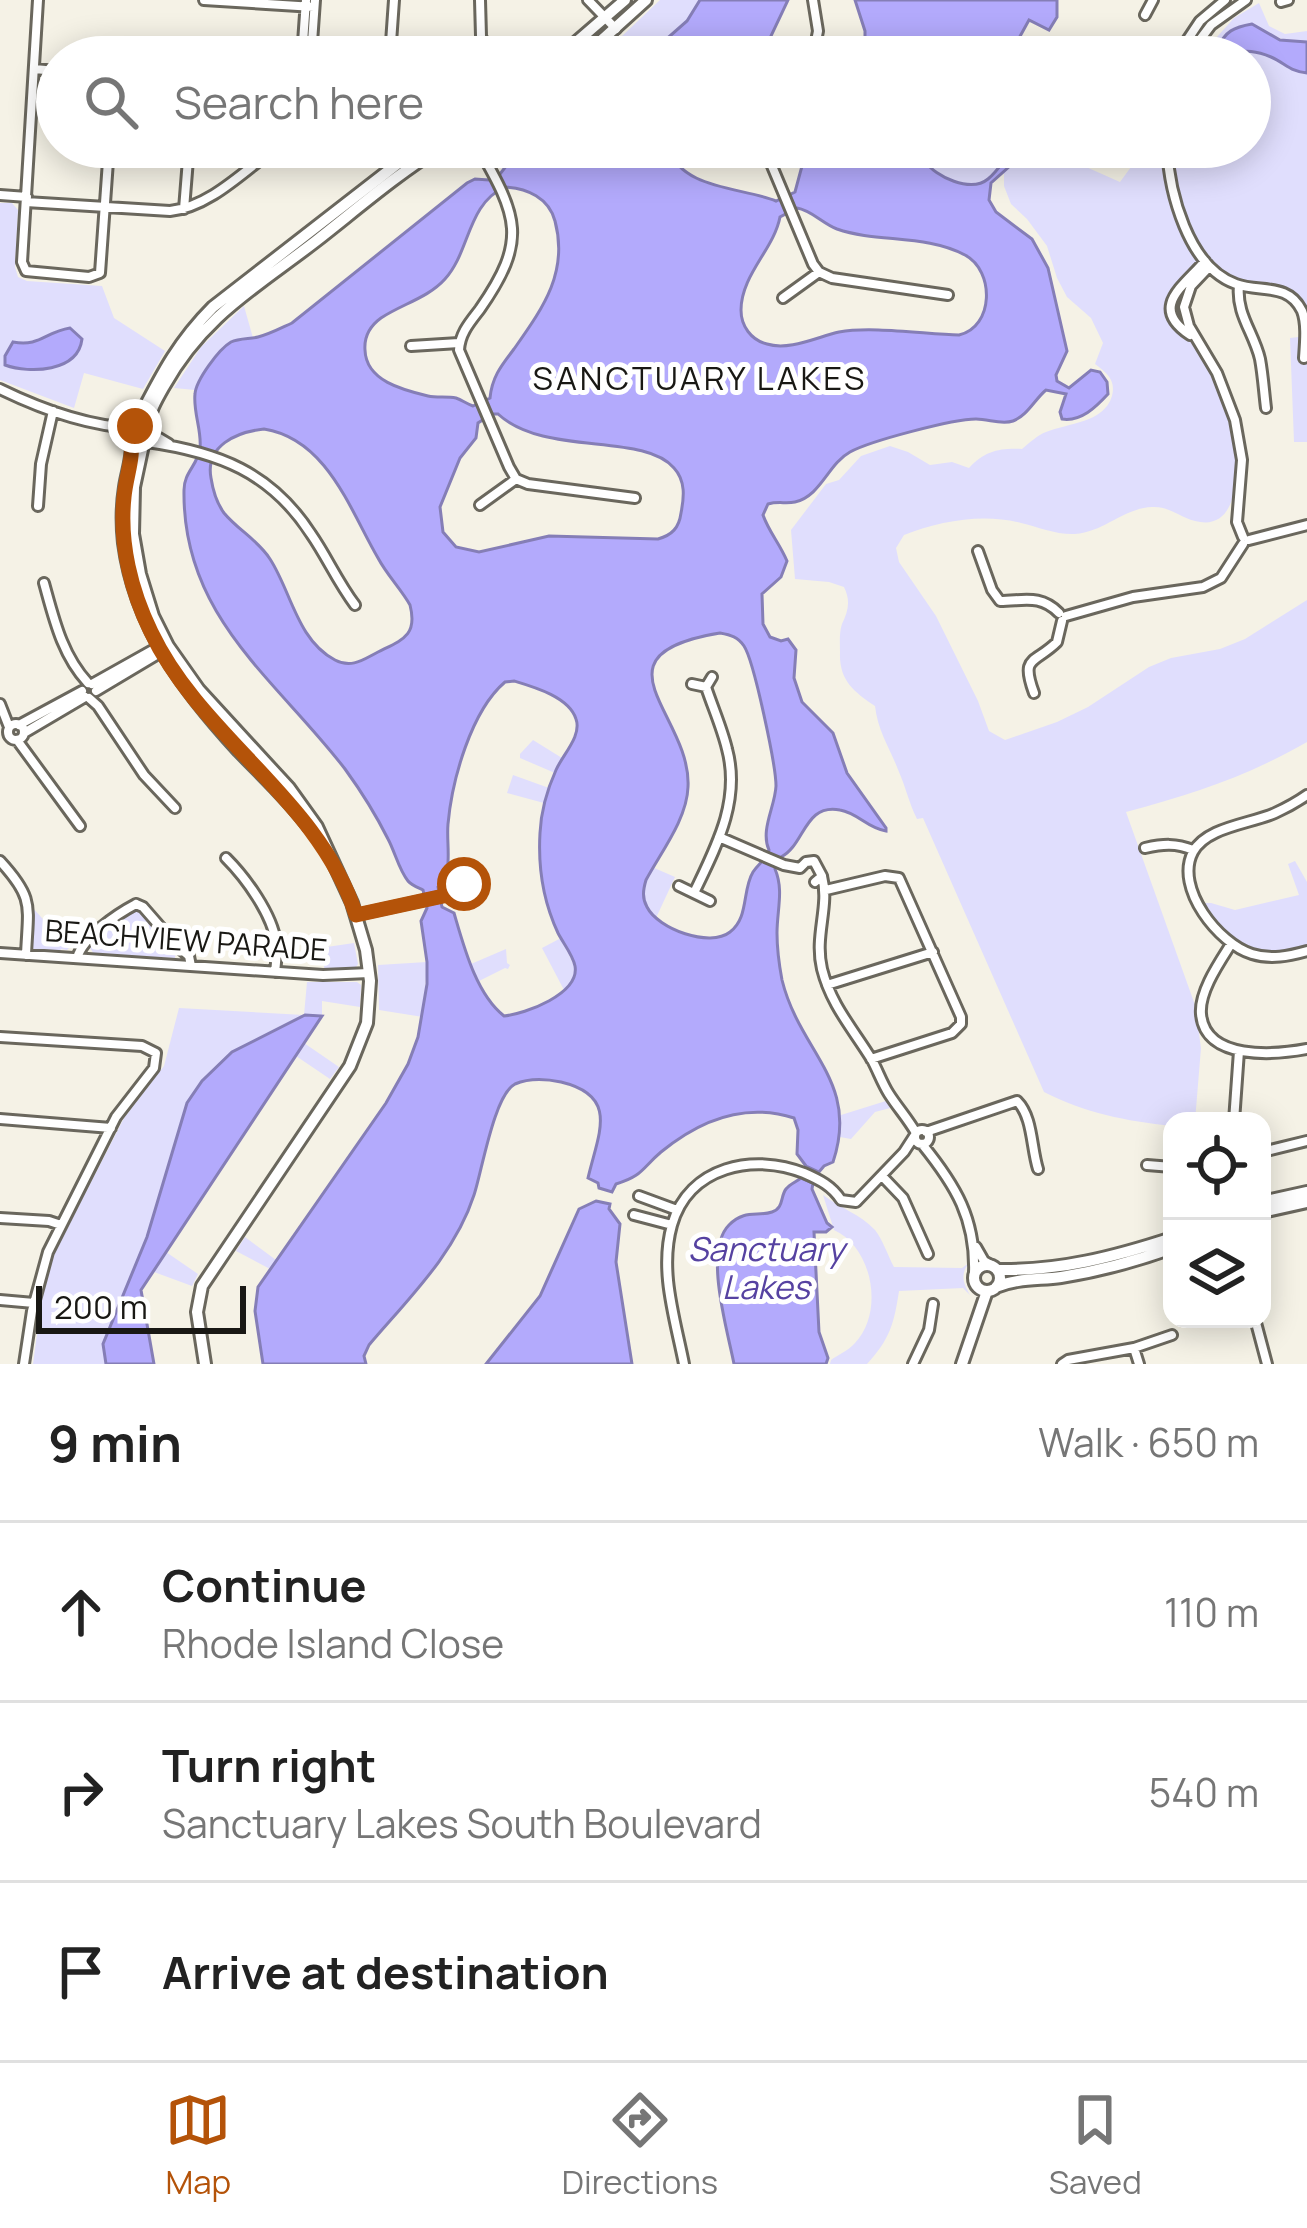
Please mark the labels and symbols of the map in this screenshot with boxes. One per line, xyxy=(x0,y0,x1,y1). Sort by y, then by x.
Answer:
district label: SANCTUARY LAKES xyxy=(533,355,867,400)
route end xyxy=(108,399,162,453)
route start xyxy=(437,857,491,911)
street label: BEACHVIEW PARADE xyxy=(44,909,329,970)
water label: Sanctuary Lakes xyxy=(688,1226,849,1309)
scale bar xyxy=(36,1280,246,1333)

